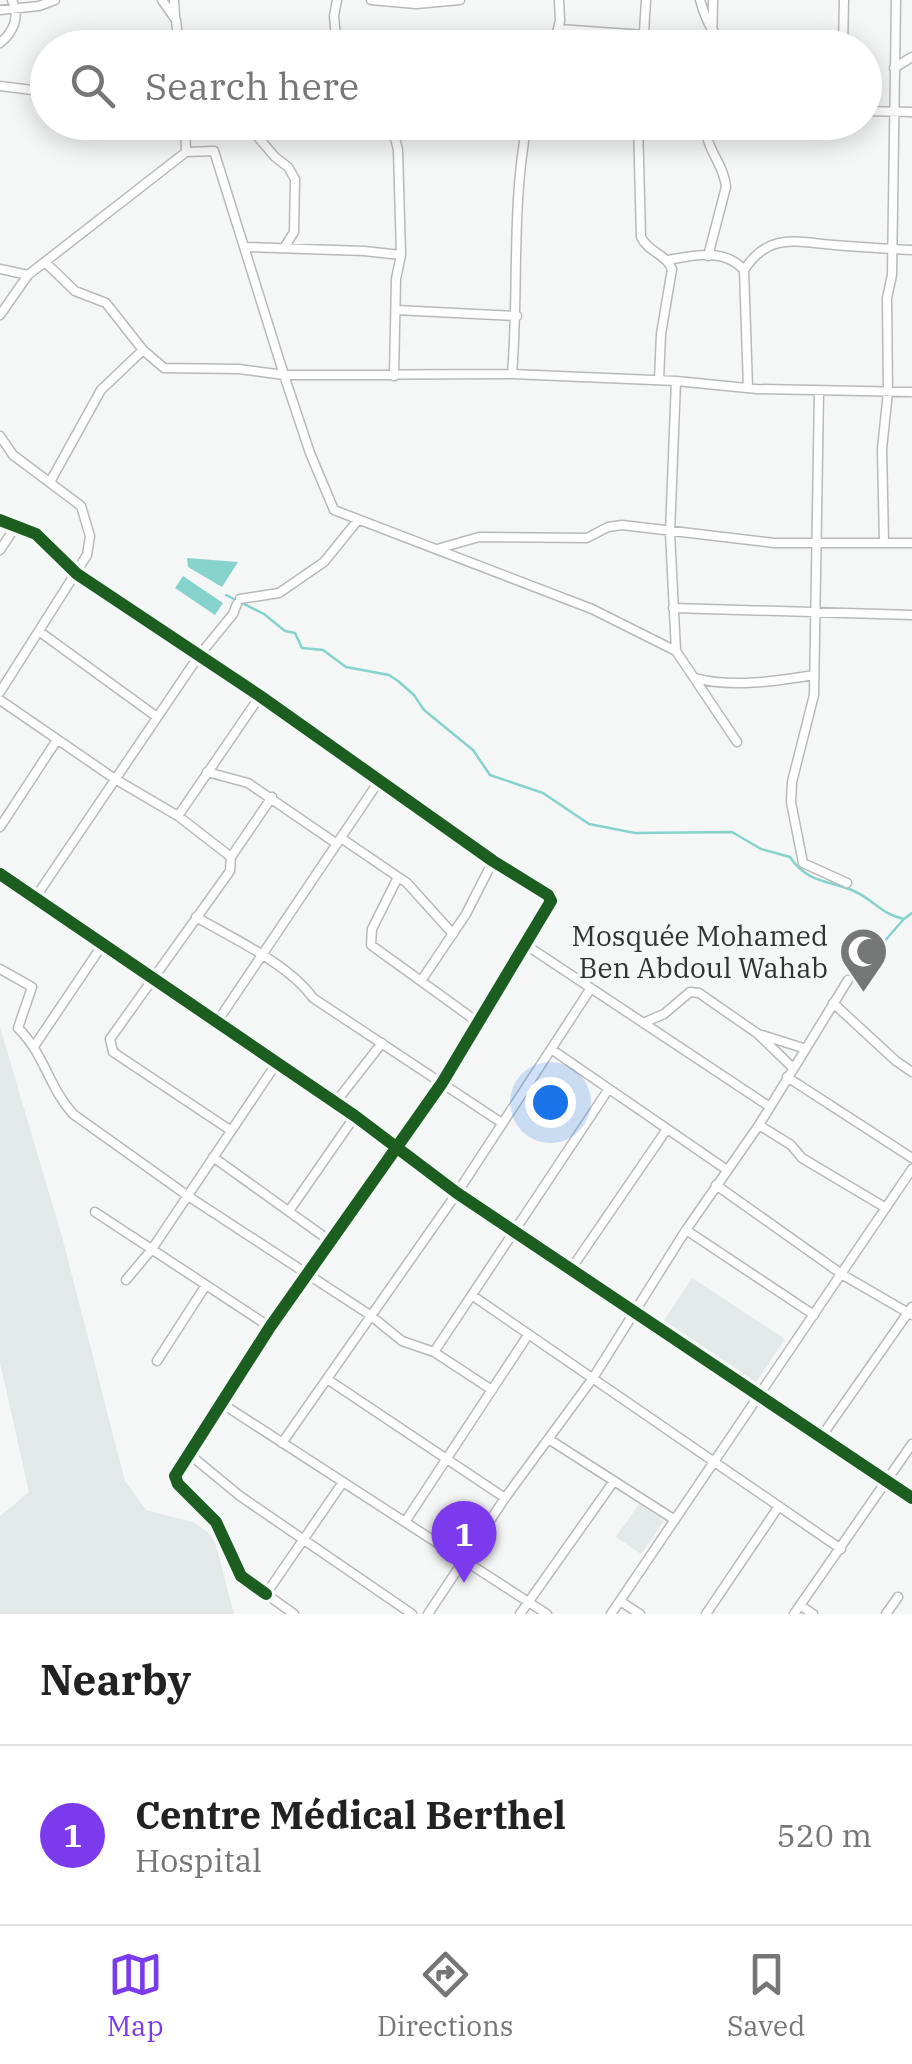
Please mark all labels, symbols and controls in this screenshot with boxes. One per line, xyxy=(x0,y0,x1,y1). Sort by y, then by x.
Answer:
search box xyxy=(30,30,882,140)
icon: search xyxy=(65,58,120,113)
text: Search here xyxy=(145,61,359,110)
place label: Mosquée Mohamed Ben Abdoul Wahab xyxy=(572,917,828,986)
mosque icon: Mosquée Mohamed Ben Abdoul Wahab xyxy=(837,926,889,994)
your location xyxy=(525,1077,576,1128)
pin: 1 xyxy=(432,1500,496,1583)
text: Nearby xyxy=(40,1652,191,1707)
text: Centre Médical Berthel xyxy=(135,1790,566,1839)
text: 1 xyxy=(63,1814,82,1856)
text: 520 m xyxy=(776,1814,872,1856)
text: Hospital xyxy=(135,1839,262,1881)
tab: Map xyxy=(107,1947,164,2044)
tab: Directions xyxy=(377,1947,514,2044)
tab: Saved xyxy=(727,1947,805,2044)

